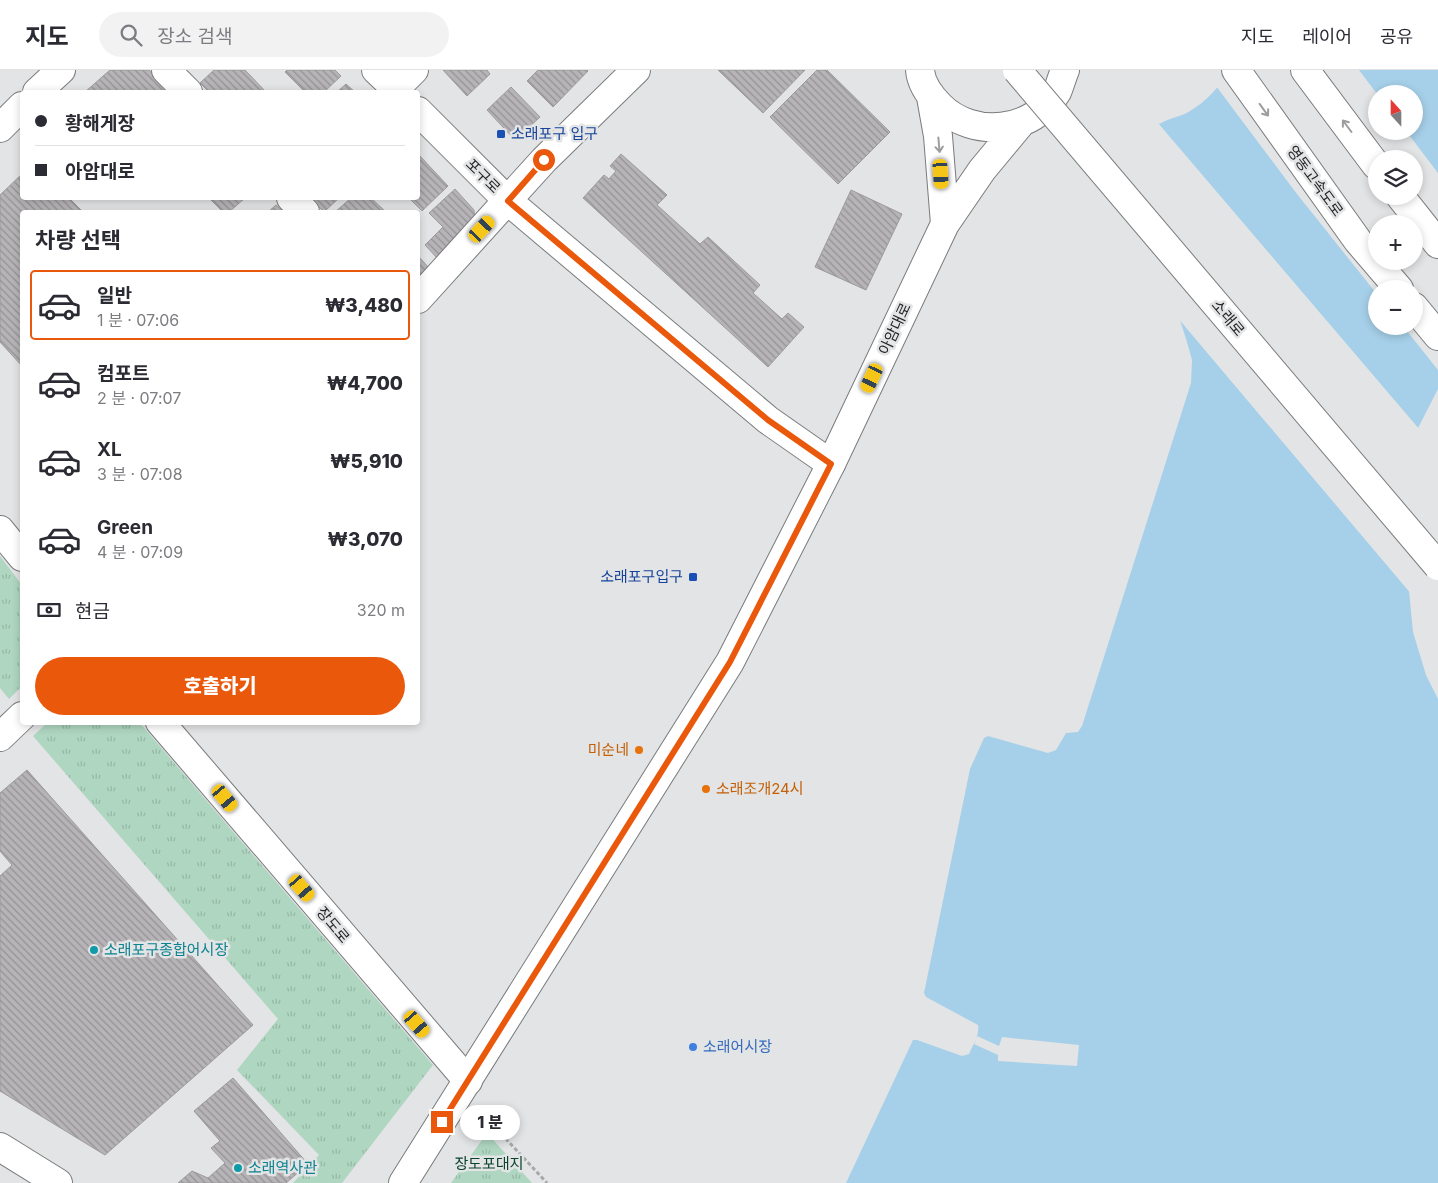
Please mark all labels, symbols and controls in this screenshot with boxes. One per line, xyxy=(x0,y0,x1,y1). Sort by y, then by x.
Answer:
search box xyxy=(99,12,449,57)
icon: search xyxy=(117,21,145,49)
text: 지도 xyxy=(25,22,69,51)
text: 장소 검색 xyxy=(157,25,232,48)
text: 지도 xyxy=(1241,26,1274,47)
text: 레이어 xyxy=(1302,26,1352,47)
text: 공유 xyxy=(1380,26,1413,47)
north arrow xyxy=(1368,85,1422,140)
map controls xyxy=(1368,85,1423,335)
one-way arrow xyxy=(1259,102,1269,116)
text: 황해게장 xyxy=(65,112,135,135)
one-way arrow xyxy=(1342,119,1352,133)
place label: 소래포구 입구 xyxy=(511,124,598,143)
marker: 소래포구 입구 xyxy=(495,128,507,140)
one-way arrow xyxy=(934,137,943,153)
street label: 영동고속도로 xyxy=(1283,142,1347,220)
route start xyxy=(533,149,555,171)
button: layers xyxy=(1368,150,1423,205)
street label: 포구로 xyxy=(462,154,505,197)
car xyxy=(932,159,949,189)
text: 아암대로 xyxy=(65,160,135,183)
car xyxy=(466,213,497,245)
button: + xyxy=(1368,215,1423,270)
text: 차량 선택 xyxy=(35,227,121,253)
button: − xyxy=(1368,280,1423,335)
icon: car xyxy=(37,283,82,328)
text: 일반 xyxy=(97,284,132,307)
text: ₩3,480 xyxy=(325,294,403,317)
street label: 소래로 xyxy=(1208,296,1249,340)
street label: 아암대로 xyxy=(874,300,915,358)
text: 1 분 · 07:06 xyxy=(97,310,179,330)
icon: car xyxy=(37,361,82,406)
car xyxy=(858,361,885,395)
text: 컴포트 xyxy=(97,362,149,385)
text: ₩4,700 xyxy=(327,372,403,395)
text: 2 분 · 07:07 xyxy=(97,388,181,408)
text: XL xyxy=(97,438,122,461)
icon: car xyxy=(37,439,82,484)
text: ₩5,910 xyxy=(330,450,403,473)
text: 3 분 · 07:08 xyxy=(97,464,183,484)
text: Green xyxy=(97,516,153,539)
icon: car xyxy=(37,517,82,562)
text: ₩3,070 xyxy=(328,528,403,551)
text: 4 분 · 07:09 xyxy=(97,542,183,562)
place label: 소래포구입구 xyxy=(600,567,683,586)
marker: 소래포구입구 xyxy=(687,571,699,583)
icon: cash xyxy=(35,596,63,624)
text: 현금 xyxy=(75,600,110,623)
text: 320 m xyxy=(357,600,405,620)
button: 호출하기 xyxy=(35,657,405,715)
place label: 미순네 xyxy=(588,740,629,759)
marker: 미순네 xyxy=(633,744,645,756)
place label: 소래조개24시 xyxy=(716,779,804,798)
car xyxy=(209,782,240,814)
marker: 소래조개24시 xyxy=(700,783,712,795)
car xyxy=(286,872,317,904)
street label: 장도로 xyxy=(313,903,354,947)
place label: 소래포구종합어시장 xyxy=(104,940,228,959)
marker: 소래포구종합어시장 xyxy=(88,944,100,956)
car xyxy=(401,1008,432,1040)
place label: 소래어시장 xyxy=(703,1037,772,1056)
marker: 소래어시장 xyxy=(687,1041,699,1053)
callout: 1 분 xyxy=(460,1104,520,1140)
route end xyxy=(431,1111,453,1133)
text: 1 분 xyxy=(477,1112,503,1132)
park label: 장도포대지 xyxy=(454,1154,524,1173)
place label: 소래역사관 xyxy=(248,1158,317,1177)
marker: 소래역사관 xyxy=(232,1162,244,1174)

